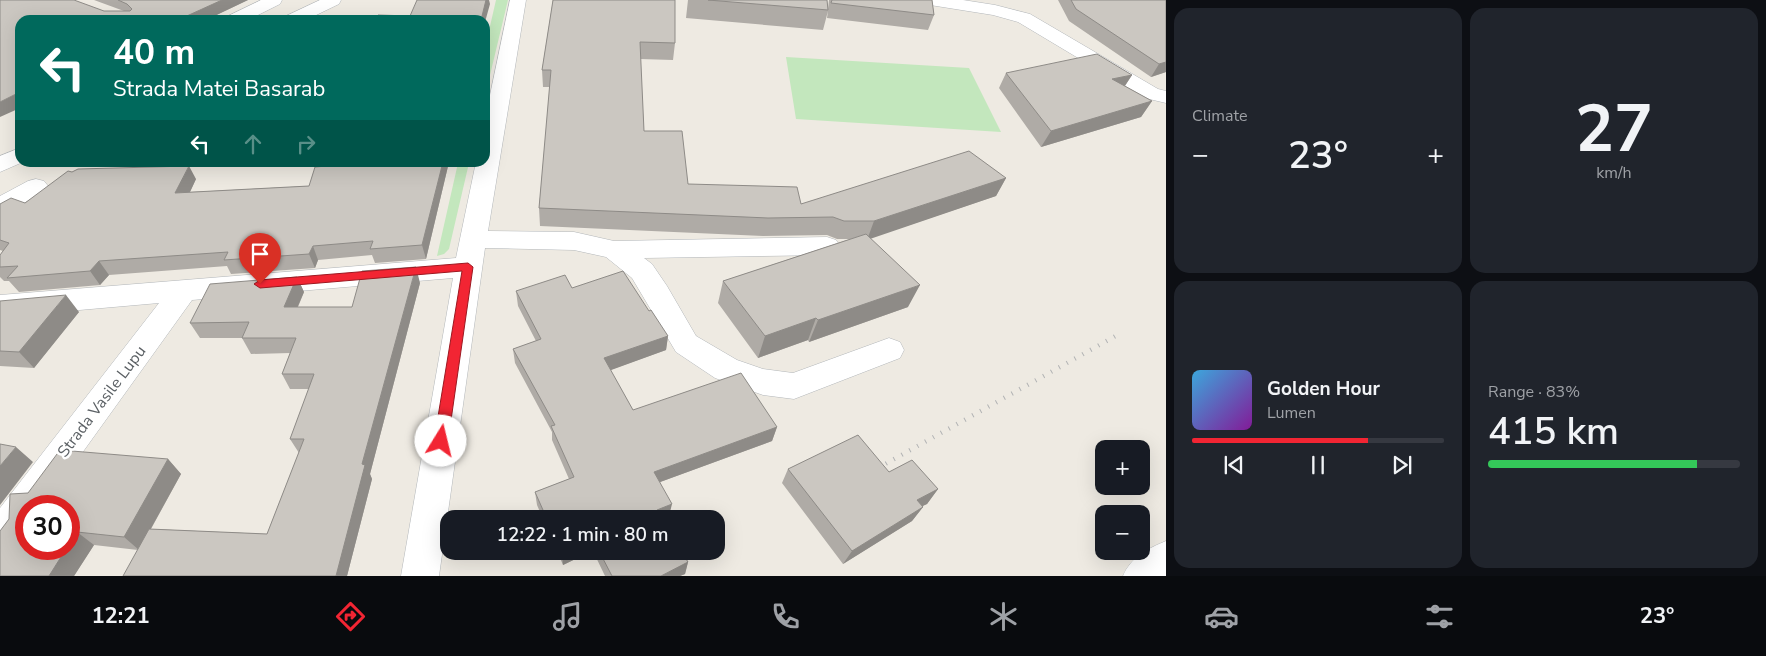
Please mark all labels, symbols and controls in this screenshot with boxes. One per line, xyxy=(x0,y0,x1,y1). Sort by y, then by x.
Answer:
text: 40 m xyxy=(113,29,195,76)
icon: left xyxy=(30,35,95,100)
text: Strada Matei Basarab xyxy=(113,74,325,104)
text: 27 xyxy=(1575,85,1653,174)
text: Climate xyxy=(1192,105,1247,127)
icon: left xyxy=(186,130,214,158)
icon: ahead xyxy=(239,130,267,158)
icon: right xyxy=(292,130,320,158)
text: 23° xyxy=(1288,130,1348,181)
text: − xyxy=(1192,136,1209,174)
text: + xyxy=(1427,136,1444,174)
text: km/h xyxy=(1596,162,1632,184)
pin xyxy=(239,233,281,284)
icon: arrive xyxy=(246,240,274,268)
street label: Strada Vasile Lupu xyxy=(53,341,151,462)
text: Golden Hour xyxy=(1267,376,1380,402)
text: Range · 83% xyxy=(1488,381,1580,403)
text: Lumen xyxy=(1267,402,1316,424)
text: 415 km xyxy=(1488,406,1619,457)
position arrow xyxy=(414,414,466,466)
map controls xyxy=(1095,440,1150,560)
button: + xyxy=(1095,440,1150,495)
icon: previous xyxy=(1220,451,1248,479)
icon: pause xyxy=(1304,451,1332,479)
icon: next xyxy=(1388,451,1416,479)
speed limit sign: 30 xyxy=(15,495,80,560)
button: − xyxy=(1095,505,1150,560)
text: 12:22 · 1 min · 80 m xyxy=(497,522,668,548)
icon: directions xyxy=(333,599,368,634)
icon: music xyxy=(550,599,585,634)
icon: phone xyxy=(768,599,803,634)
icon: climate xyxy=(986,599,1021,634)
icon: car xyxy=(1204,599,1239,634)
icon: filters xyxy=(1422,599,1457,634)
text: 12:21 xyxy=(91,601,150,631)
text: 23° xyxy=(1640,601,1674,631)

